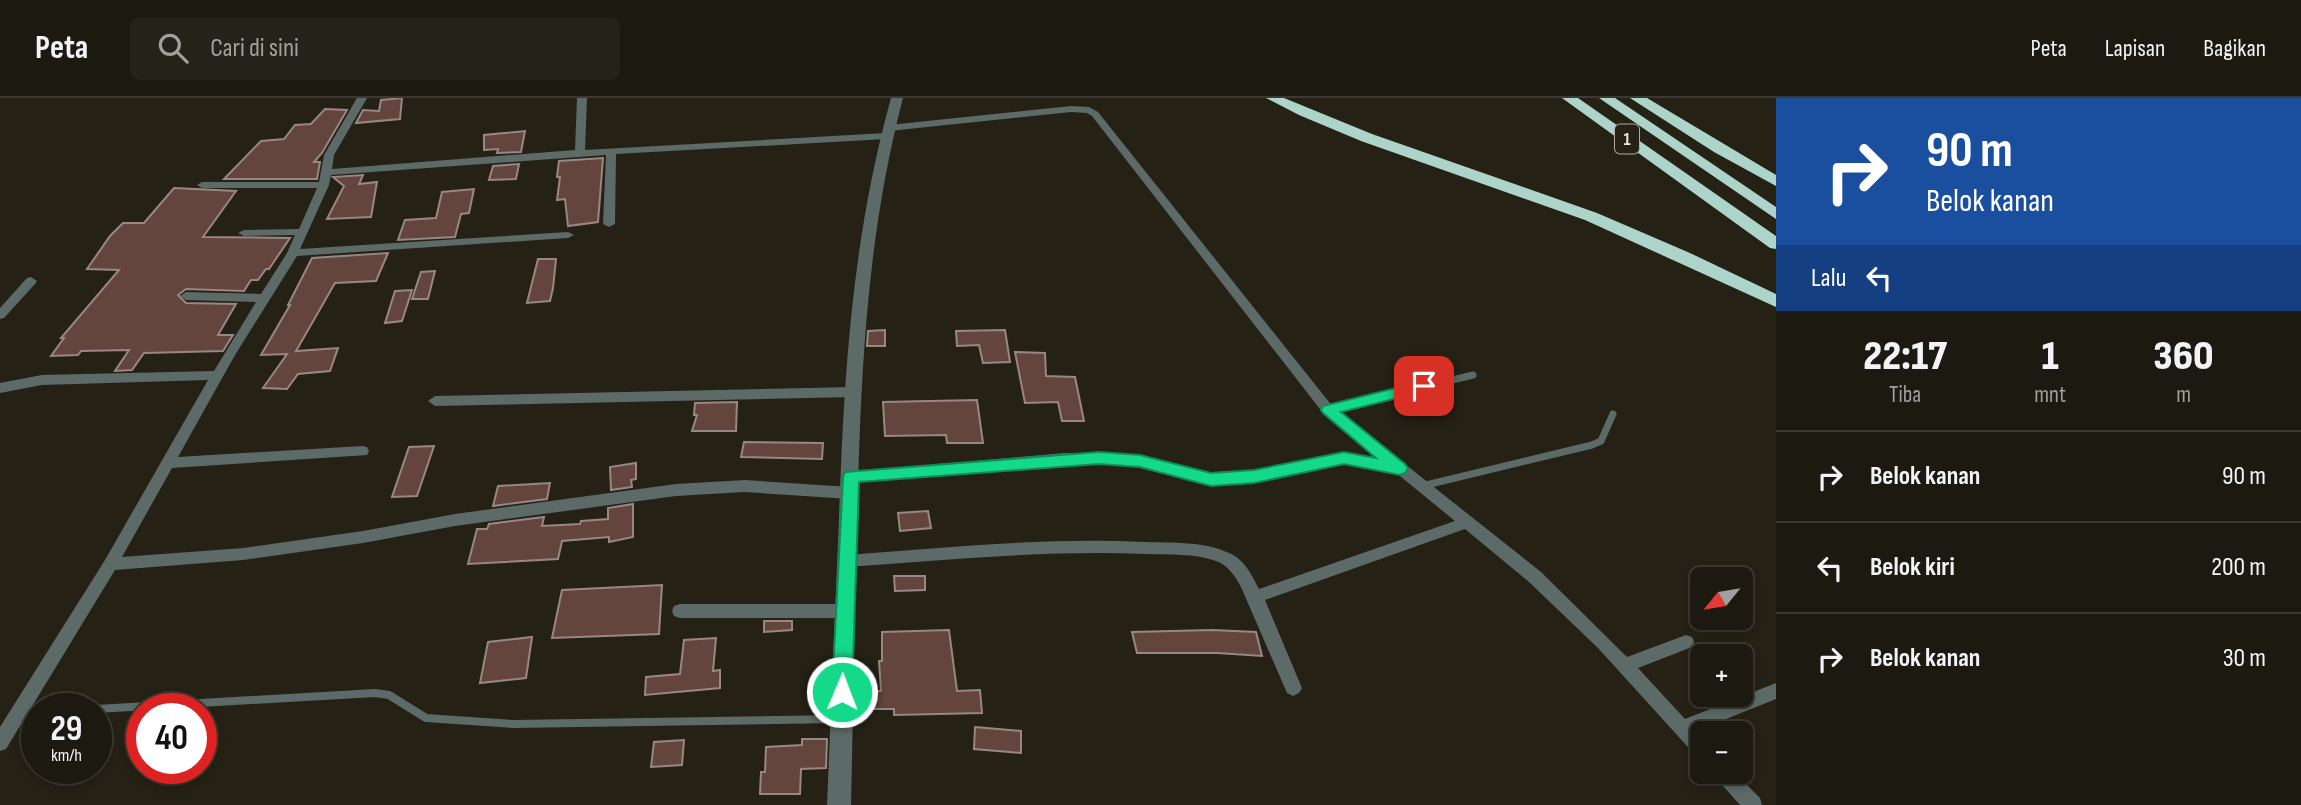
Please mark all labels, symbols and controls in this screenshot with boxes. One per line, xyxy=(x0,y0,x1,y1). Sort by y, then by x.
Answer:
search box xyxy=(130,17,620,80)
text: Peta xyxy=(35,28,88,68)
icon: search xyxy=(154,29,192,67)
text: Cari di sini xyxy=(210,33,299,64)
text: Peta xyxy=(2031,34,2067,63)
text: Lapisan xyxy=(2105,34,2165,63)
text: Bagikan xyxy=(2203,34,2266,63)
text: 90 m xyxy=(1926,122,2013,181)
road number: 1 xyxy=(1615,124,1639,154)
icon: right xyxy=(1811,126,1902,217)
text: Belok kanan xyxy=(1926,182,2054,221)
icon: left xyxy=(1860,259,1898,297)
text: Lalu xyxy=(1811,263,1846,294)
text: 22:17 xyxy=(1863,331,1947,382)
text: 1 xyxy=(2042,331,2059,382)
text: 360 xyxy=(2153,331,2214,382)
pin xyxy=(1394,356,1454,416)
icon: arrive xyxy=(1405,367,1443,405)
text: Tiba xyxy=(1889,381,1921,409)
text: mnt xyxy=(2034,381,2066,409)
text: m xyxy=(2176,381,2191,409)
icon: right xyxy=(1811,458,1849,496)
text: Belok kanan xyxy=(1870,461,1980,492)
text: 90 m xyxy=(2222,461,2266,492)
icon: left xyxy=(1811,549,1849,587)
text: Belok kiri xyxy=(1870,552,1955,583)
text: 200 m xyxy=(2211,552,2266,583)
north arrow xyxy=(1690,567,1754,630)
map controls xyxy=(1690,567,1753,784)
icon: right xyxy=(1811,640,1849,678)
text: Belok kanan xyxy=(1870,643,1980,674)
text: 30 m xyxy=(2223,643,2266,674)
button: + xyxy=(1690,644,1753,707)
position arrow xyxy=(805,655,879,729)
speed limit sign: 40 xyxy=(126,693,217,784)
text: 29 xyxy=(51,708,82,751)
button: − xyxy=(1690,721,1753,784)
text: km/h xyxy=(51,745,82,766)

